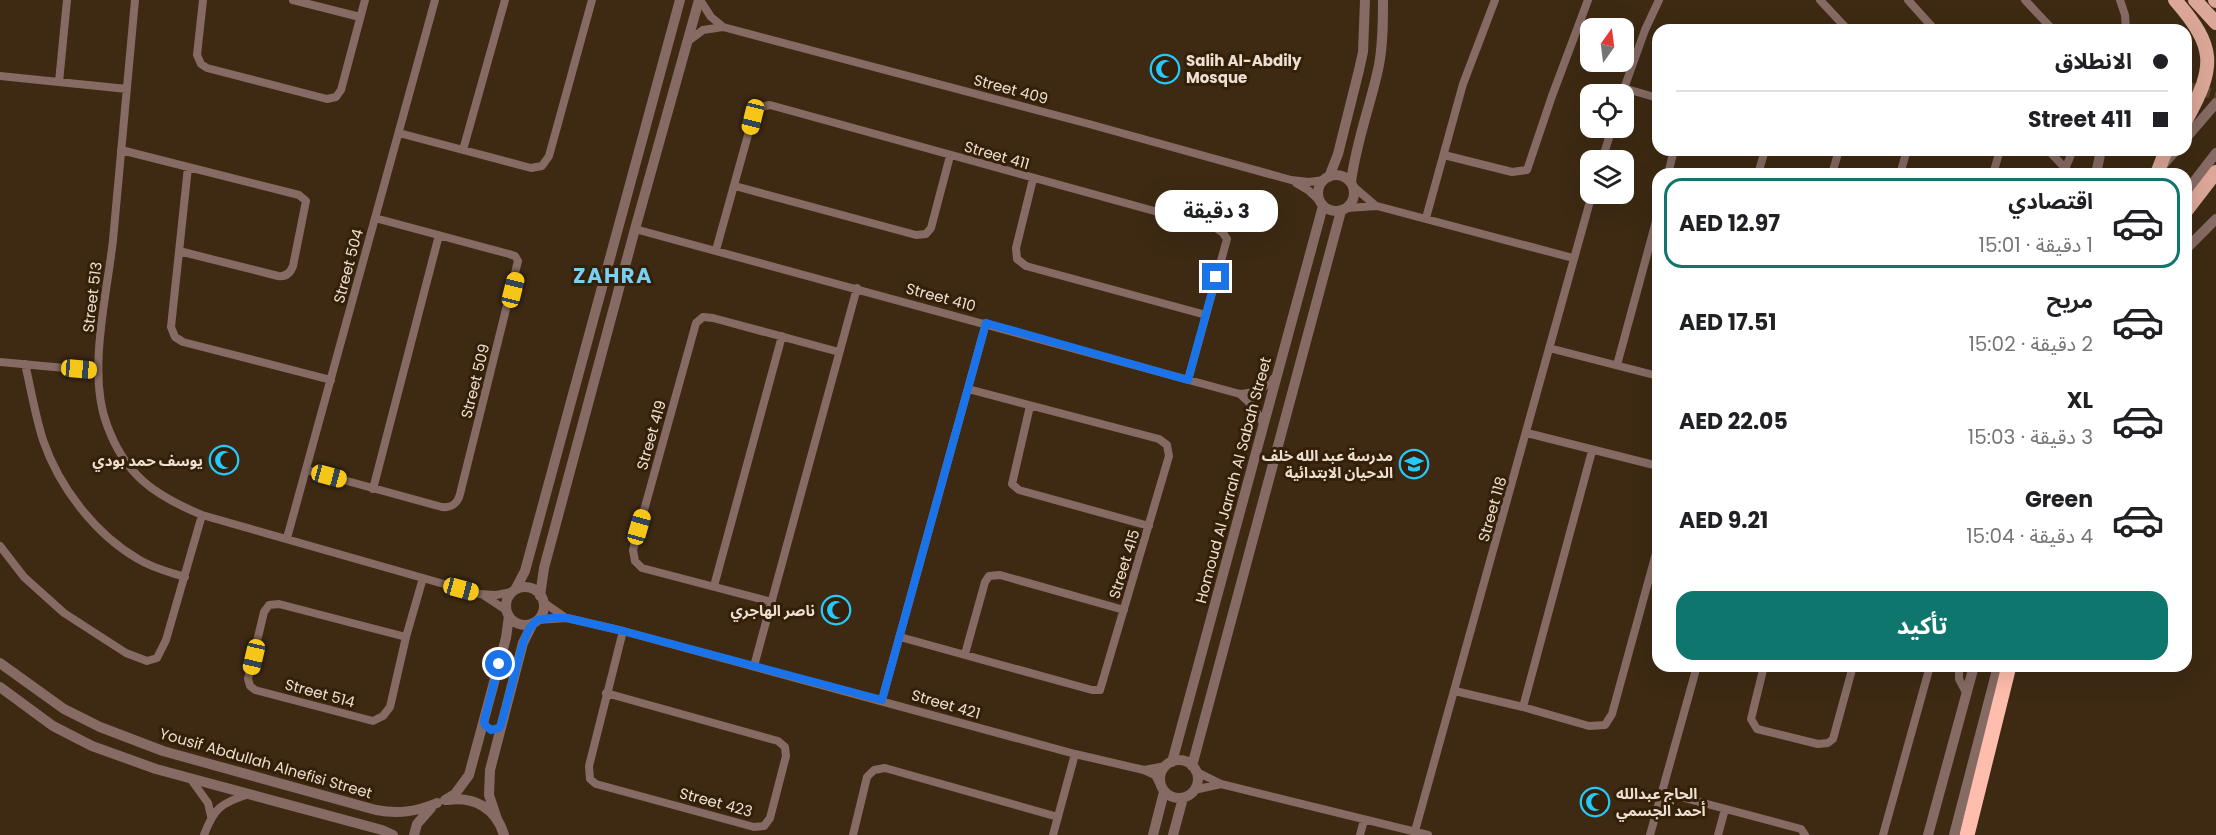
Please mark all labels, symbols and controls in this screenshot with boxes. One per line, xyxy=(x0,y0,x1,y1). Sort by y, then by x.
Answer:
north arrow xyxy=(1580,18,1634,72)
map controls xyxy=(1580,18,1634,204)
text: الانطلاق xyxy=(2055,46,2132,77)
place label: Salih Al-Abdily Mosque xyxy=(1186,50,1302,88)
mosque icon: Salih Al-Abdily Mosque xyxy=(1149,53,1181,85)
street label: Street 409 xyxy=(971,69,1051,109)
button: locate xyxy=(1580,84,1634,138)
car xyxy=(740,97,766,137)
text: Street 411 xyxy=(2028,104,2132,135)
street label: Street 411 xyxy=(962,136,1032,174)
button: layers xyxy=(1580,150,1634,204)
text: اقتصادي xyxy=(2008,186,2093,217)
callout: 3 دقيقة xyxy=(1154,190,1278,232)
icon: car xyxy=(2111,196,2165,250)
text: 3 دقيقة xyxy=(1183,197,1250,225)
text: AED 12.97 xyxy=(1679,208,1780,239)
street label: Street 504 xyxy=(328,226,368,306)
text: 1 دقيقة · 15:01 xyxy=(1979,231,2093,259)
street label: Street 513 xyxy=(77,260,107,334)
district label: ZAHRA xyxy=(573,261,653,290)
route end xyxy=(1202,263,1229,290)
car xyxy=(500,270,526,310)
street label: Street 410 xyxy=(904,278,978,316)
text: مريح xyxy=(2047,285,2093,316)
icon: car xyxy=(2111,295,2165,349)
text: AED 17.51 xyxy=(1679,307,1777,338)
text: 2 دقيقة · 15:02 xyxy=(1968,330,2093,358)
street label: Street 509 xyxy=(456,341,494,421)
street label: Homoud Al Jarrah Al Sabah Street xyxy=(1190,355,1276,605)
car xyxy=(60,358,98,380)
text: XL xyxy=(2067,385,2093,416)
icon: car xyxy=(2111,394,2165,448)
street label: Street 419 xyxy=(631,398,671,472)
text: AED 22.05 xyxy=(1679,406,1788,437)
text: 3 دقيقة · 15:03 xyxy=(1968,423,2093,451)
mosque icon: يوسف حمد بودي xyxy=(208,444,240,476)
place label: مدرسة عبد الله خلف الدحيان الابتدائية xyxy=(1262,445,1393,483)
school or university icon: مدرسة عبد الله خلف الدحيان الابتدائية xyxy=(1398,448,1430,480)
place label: يوسف حمد بودي xyxy=(92,450,203,472)
car xyxy=(309,463,349,489)
street label: Street 118 xyxy=(1473,474,1511,544)
text: Green xyxy=(2025,484,2093,515)
icon: car xyxy=(2111,493,2165,547)
text: AED 9.21 xyxy=(1679,505,1768,536)
car xyxy=(625,507,653,547)
text: 4 دقيقة · 15:04 xyxy=(1966,522,2093,550)
street label: Street 415 xyxy=(1103,527,1145,601)
car xyxy=(441,576,481,602)
button: تأكيد xyxy=(1676,591,2168,660)
mosque icon: ناصر الهاجري xyxy=(820,594,852,626)
place label: ناصر الهاجري xyxy=(731,600,815,622)
car xyxy=(241,637,267,677)
route start xyxy=(485,650,512,677)
street label: Street 514 xyxy=(283,674,357,712)
street label: Street 421 xyxy=(909,684,983,724)
street label: Yousif Abdullah Alnefisi Street xyxy=(157,723,375,803)
street label: Street 423 xyxy=(677,782,755,822)
place label: الحاج عبدالله أحمد الجسمي xyxy=(1616,783,1706,822)
mosque icon: الحاج عبدالله أحمد الجسمي xyxy=(1579,786,1611,818)

